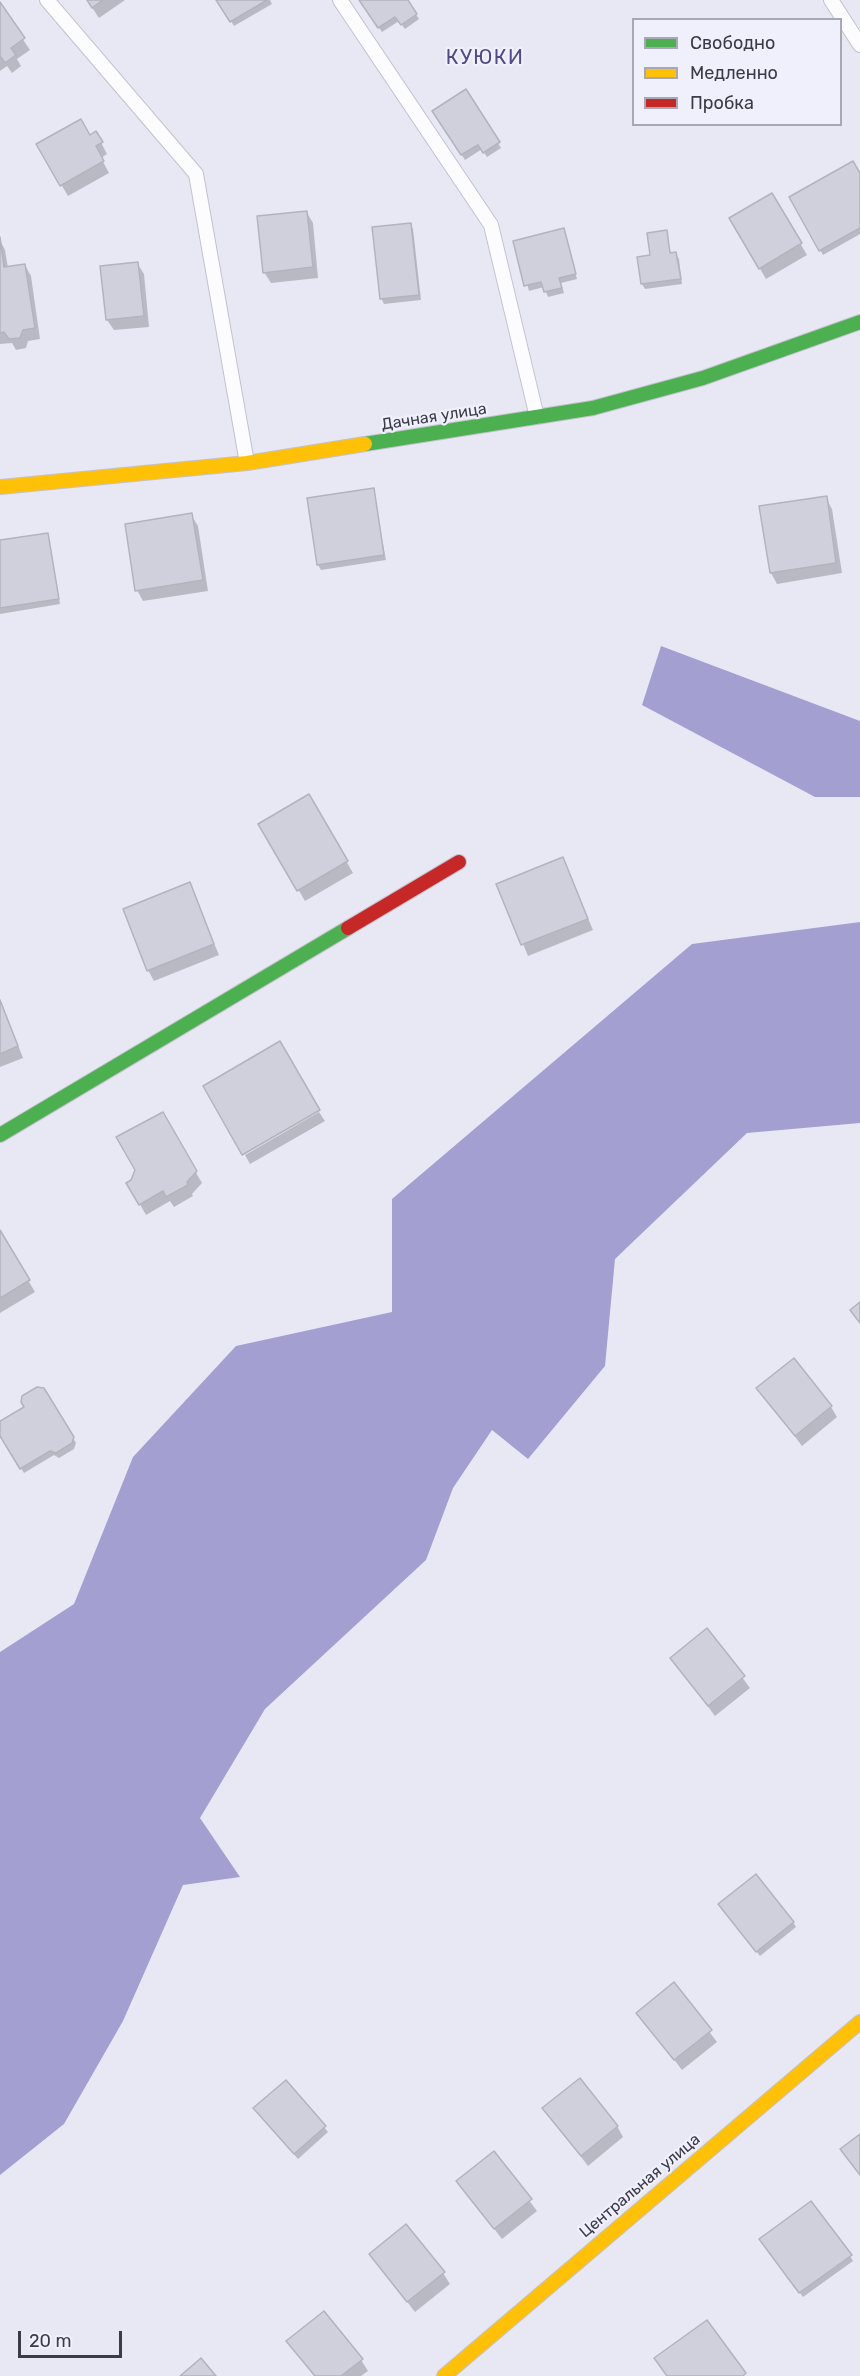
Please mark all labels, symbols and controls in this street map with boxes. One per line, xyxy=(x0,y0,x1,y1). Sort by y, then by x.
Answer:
legend xyxy=(632,18,842,126)
text: Свободно xyxy=(690,32,775,54)
district label: КУЮКИ xyxy=(446,46,524,70)
text: Медленно xyxy=(690,62,778,84)
text: Пробка xyxy=(690,92,754,114)
street label: Дачная улица xyxy=(380,399,488,435)
street label: Центральная улица xyxy=(576,2130,704,2242)
scale bar xyxy=(21,2319,124,2357)
text: 20 m xyxy=(29,2330,71,2352)

